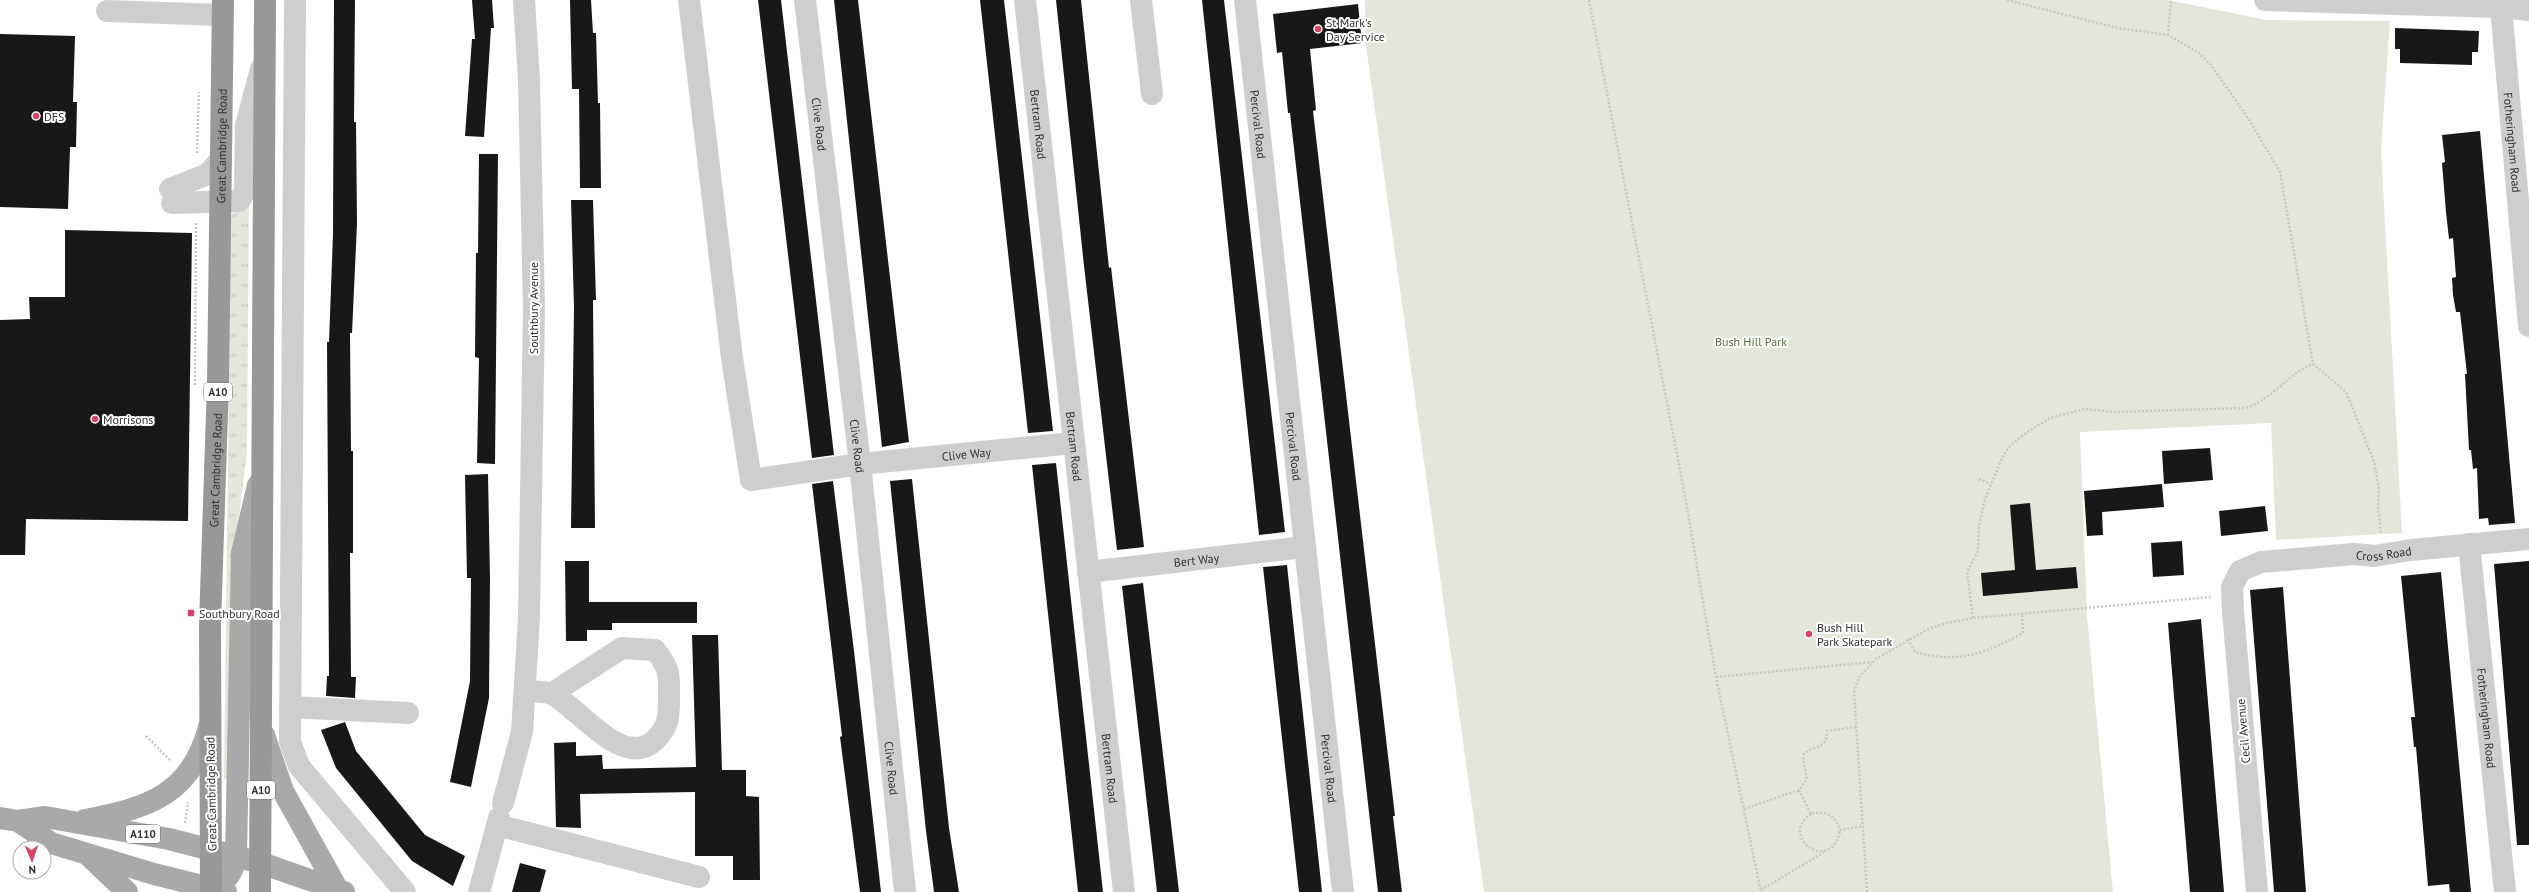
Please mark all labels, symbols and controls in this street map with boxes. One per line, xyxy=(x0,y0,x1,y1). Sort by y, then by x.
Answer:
place label: St Mark's Day Service xyxy=(1326,15,1385,44)
marker: St Mark's Day Service xyxy=(1313,24,1323,34)
street label: Great Cambridge Road xyxy=(213,89,229,204)
street label: Bertram Road xyxy=(1027,89,1050,160)
street label: Percival Road xyxy=(1247,89,1270,159)
street label: Fotheringham Road xyxy=(2501,92,2525,193)
street label: Clive Road xyxy=(809,96,830,152)
place label: DFS xyxy=(44,109,64,124)
marker: DFS xyxy=(31,111,41,121)
street label: Southbury Avenue xyxy=(526,262,541,354)
park label: Bush Hill Park xyxy=(1715,334,1787,349)
road number: A10 xyxy=(204,383,232,401)
street label: Bertram Road xyxy=(1063,411,1086,482)
street label: Percival Road xyxy=(1283,411,1305,481)
place label: Morrisons xyxy=(103,412,153,427)
street label: Great Cambridge Road xyxy=(206,413,225,528)
marker: Morrisons xyxy=(90,414,100,424)
street label: Clive Road xyxy=(847,418,868,473)
street label: Clive Way xyxy=(941,444,992,463)
street label: Cross Road xyxy=(2355,543,2412,564)
street label: Bert Way xyxy=(1173,549,1220,570)
place label: Southbury Road xyxy=(199,606,280,621)
marker: Southbury Road xyxy=(186,608,196,618)
place label: Bush Hill Park Skatepark xyxy=(1817,620,1893,649)
marker: Bush Hill Park Skatepark xyxy=(1804,629,1814,639)
street label: Fotheringham Road xyxy=(2474,667,2500,769)
street label: Cecil Avenue xyxy=(2233,698,2253,764)
street label: Bertram Road xyxy=(1099,733,1122,804)
street label: Percival Road xyxy=(1318,733,1341,804)
street label: Great Cambridge Road xyxy=(203,737,219,851)
street label: Clive Road xyxy=(882,740,902,796)
road number: A10 xyxy=(247,781,275,799)
road number: A110 xyxy=(126,825,160,843)
north arrow xyxy=(12,840,52,880)
text: N xyxy=(28,863,36,877)

